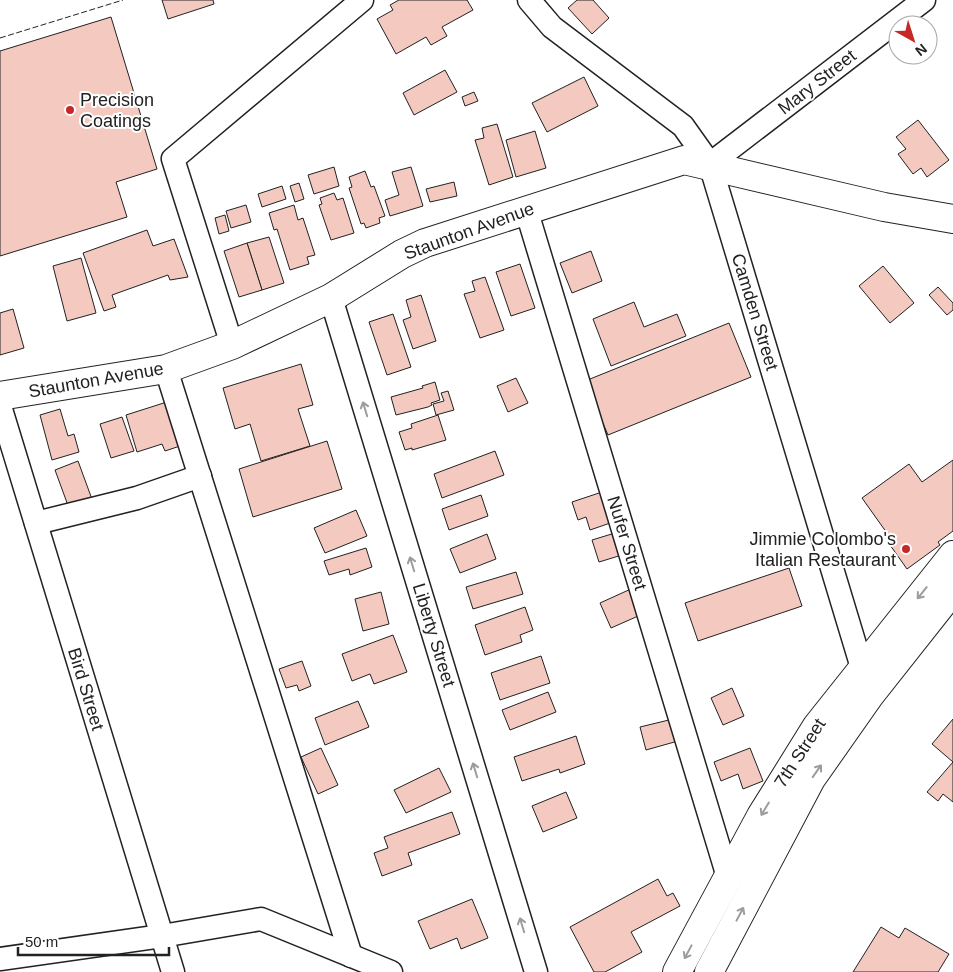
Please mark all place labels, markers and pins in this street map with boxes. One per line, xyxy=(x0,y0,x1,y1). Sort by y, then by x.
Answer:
place label: Precision Coatings xyxy=(80,90,154,131)
marker: Precision Coatings xyxy=(64,104,76,116)
place label: Jimmie Colombo's Italian Restaurant xyxy=(750,529,896,570)
marker: Jimmie Colombo's Italian Restaurant xyxy=(900,543,912,555)

